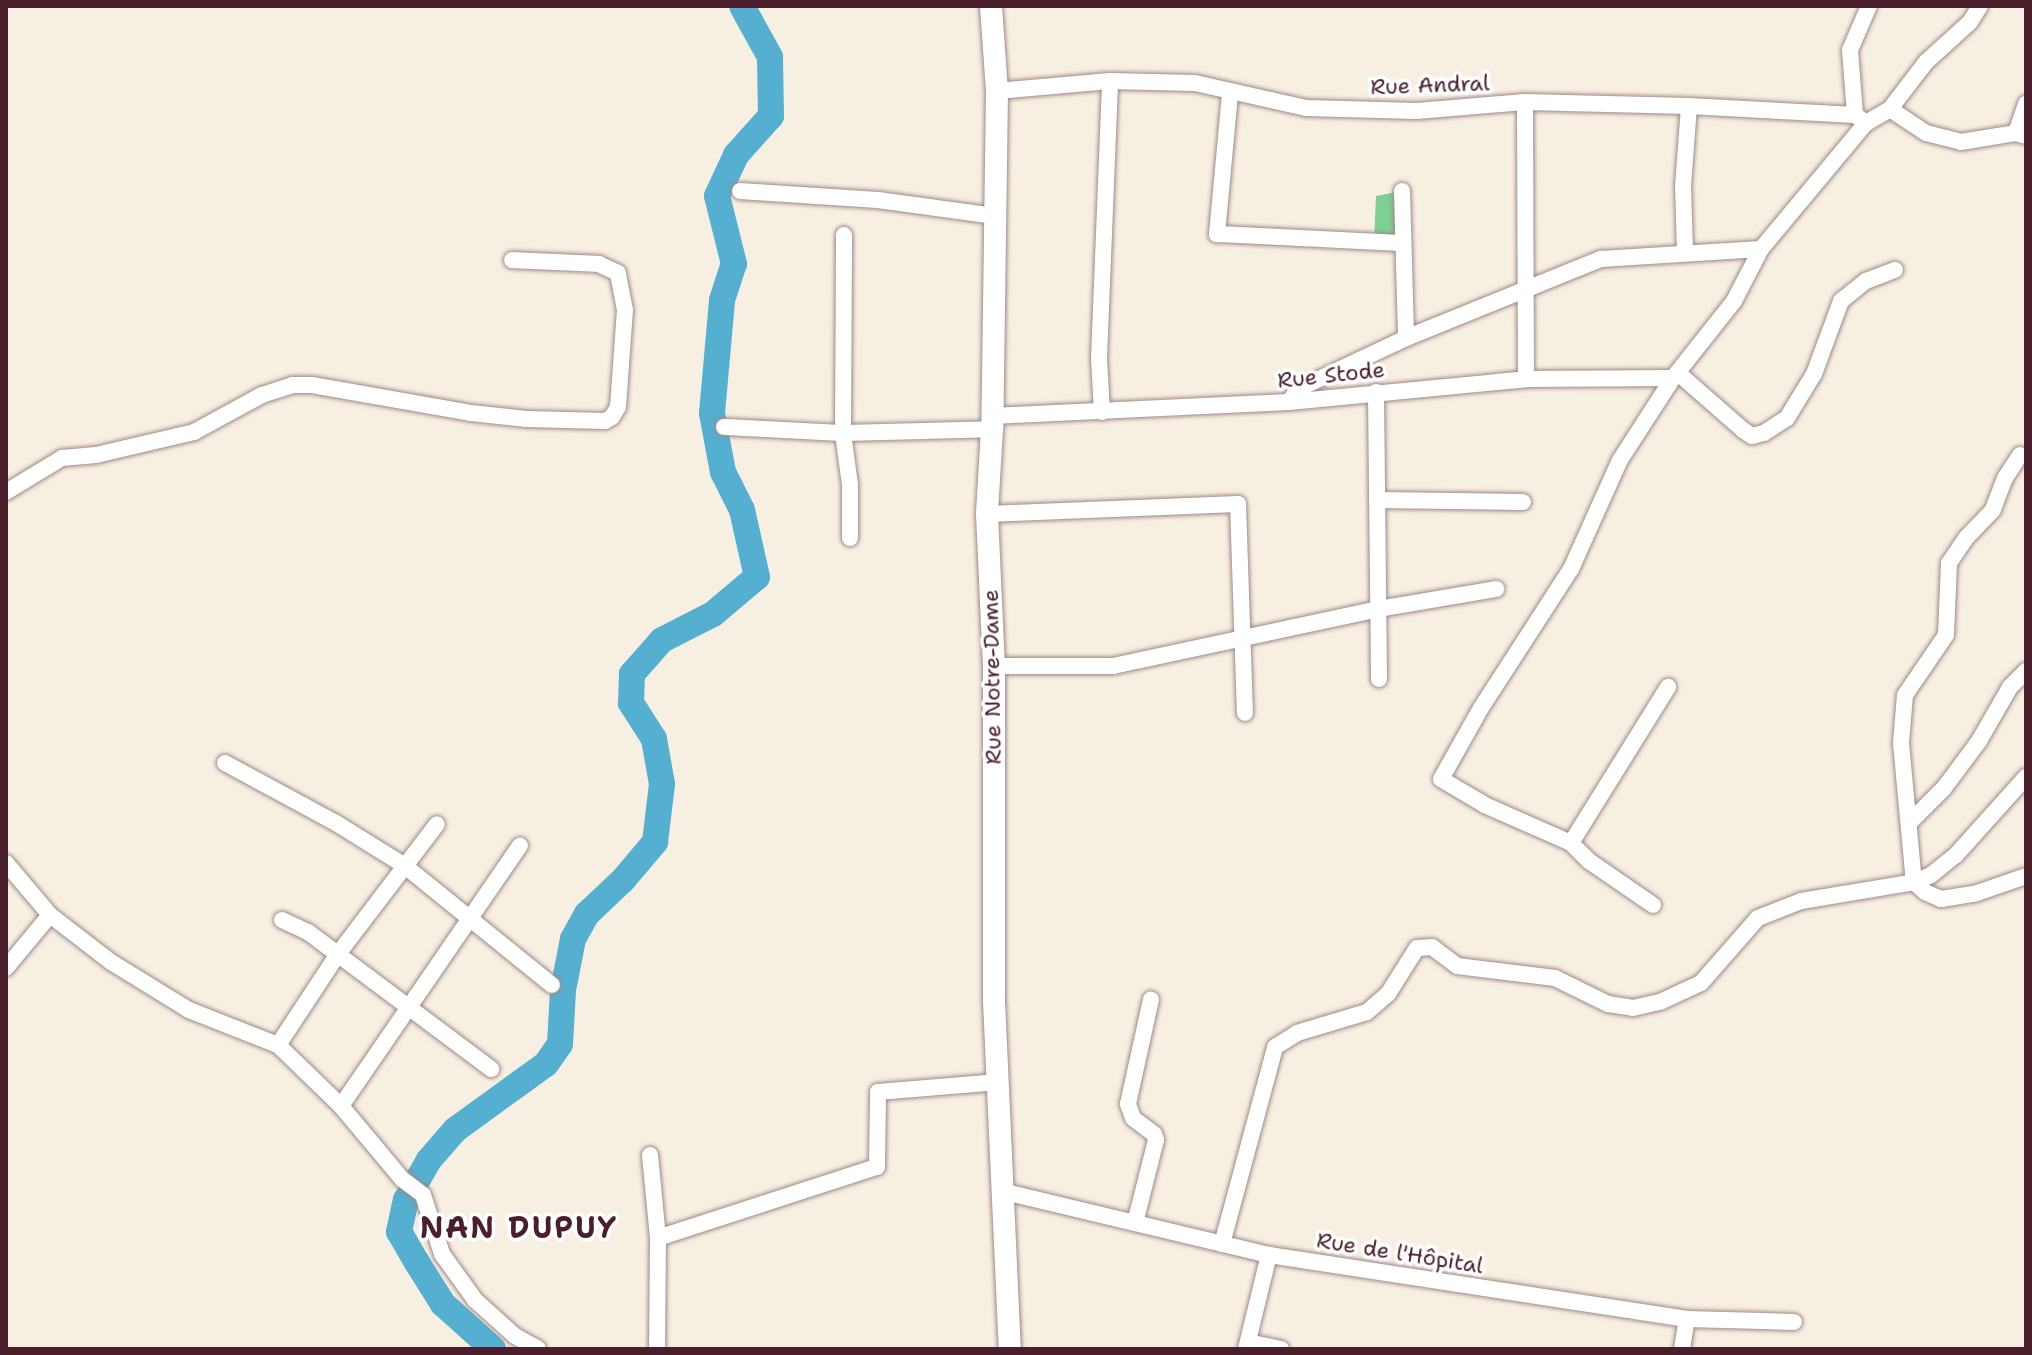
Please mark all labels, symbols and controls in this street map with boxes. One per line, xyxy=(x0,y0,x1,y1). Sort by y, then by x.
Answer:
street label: Rue Andral xyxy=(1370,70,1490,100)
street label: Rue Stode xyxy=(1276,356,1386,394)
street label: Rue Notre-Dame xyxy=(977,589,1007,765)
district label: NAN DUPUY xyxy=(420,1210,618,1246)
street label: Rue de l'Hôpital xyxy=(1315,1227,1485,1279)

